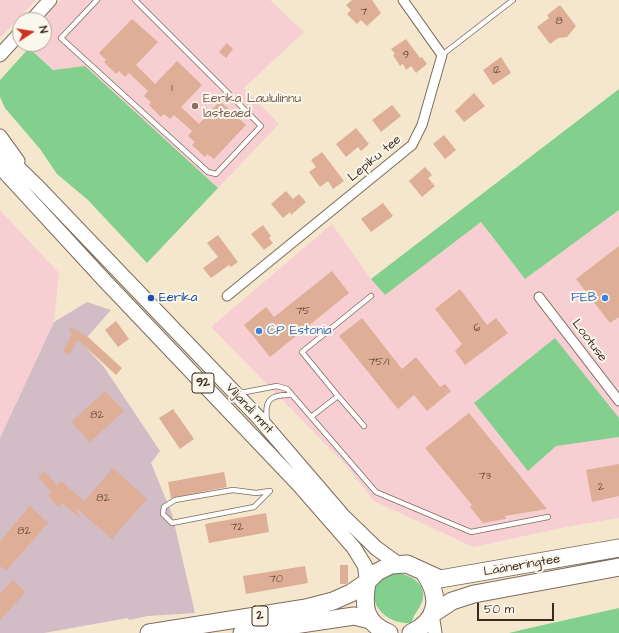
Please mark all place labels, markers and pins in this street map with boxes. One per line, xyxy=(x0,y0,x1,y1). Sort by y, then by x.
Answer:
place label: Eerika Laululinnu lasteaed xyxy=(203,91,301,122)
marker: Eerika Laululinnu lasteaed xyxy=(190,101,200,111)
place label: Eerika xyxy=(159,290,197,306)
place label: FEB xyxy=(571,290,597,306)
marker: Eerika xyxy=(146,293,156,303)
marker: FEB xyxy=(600,293,610,303)
place label: CP Estonia xyxy=(267,323,332,339)
marker: CP Estonia xyxy=(254,326,264,336)

